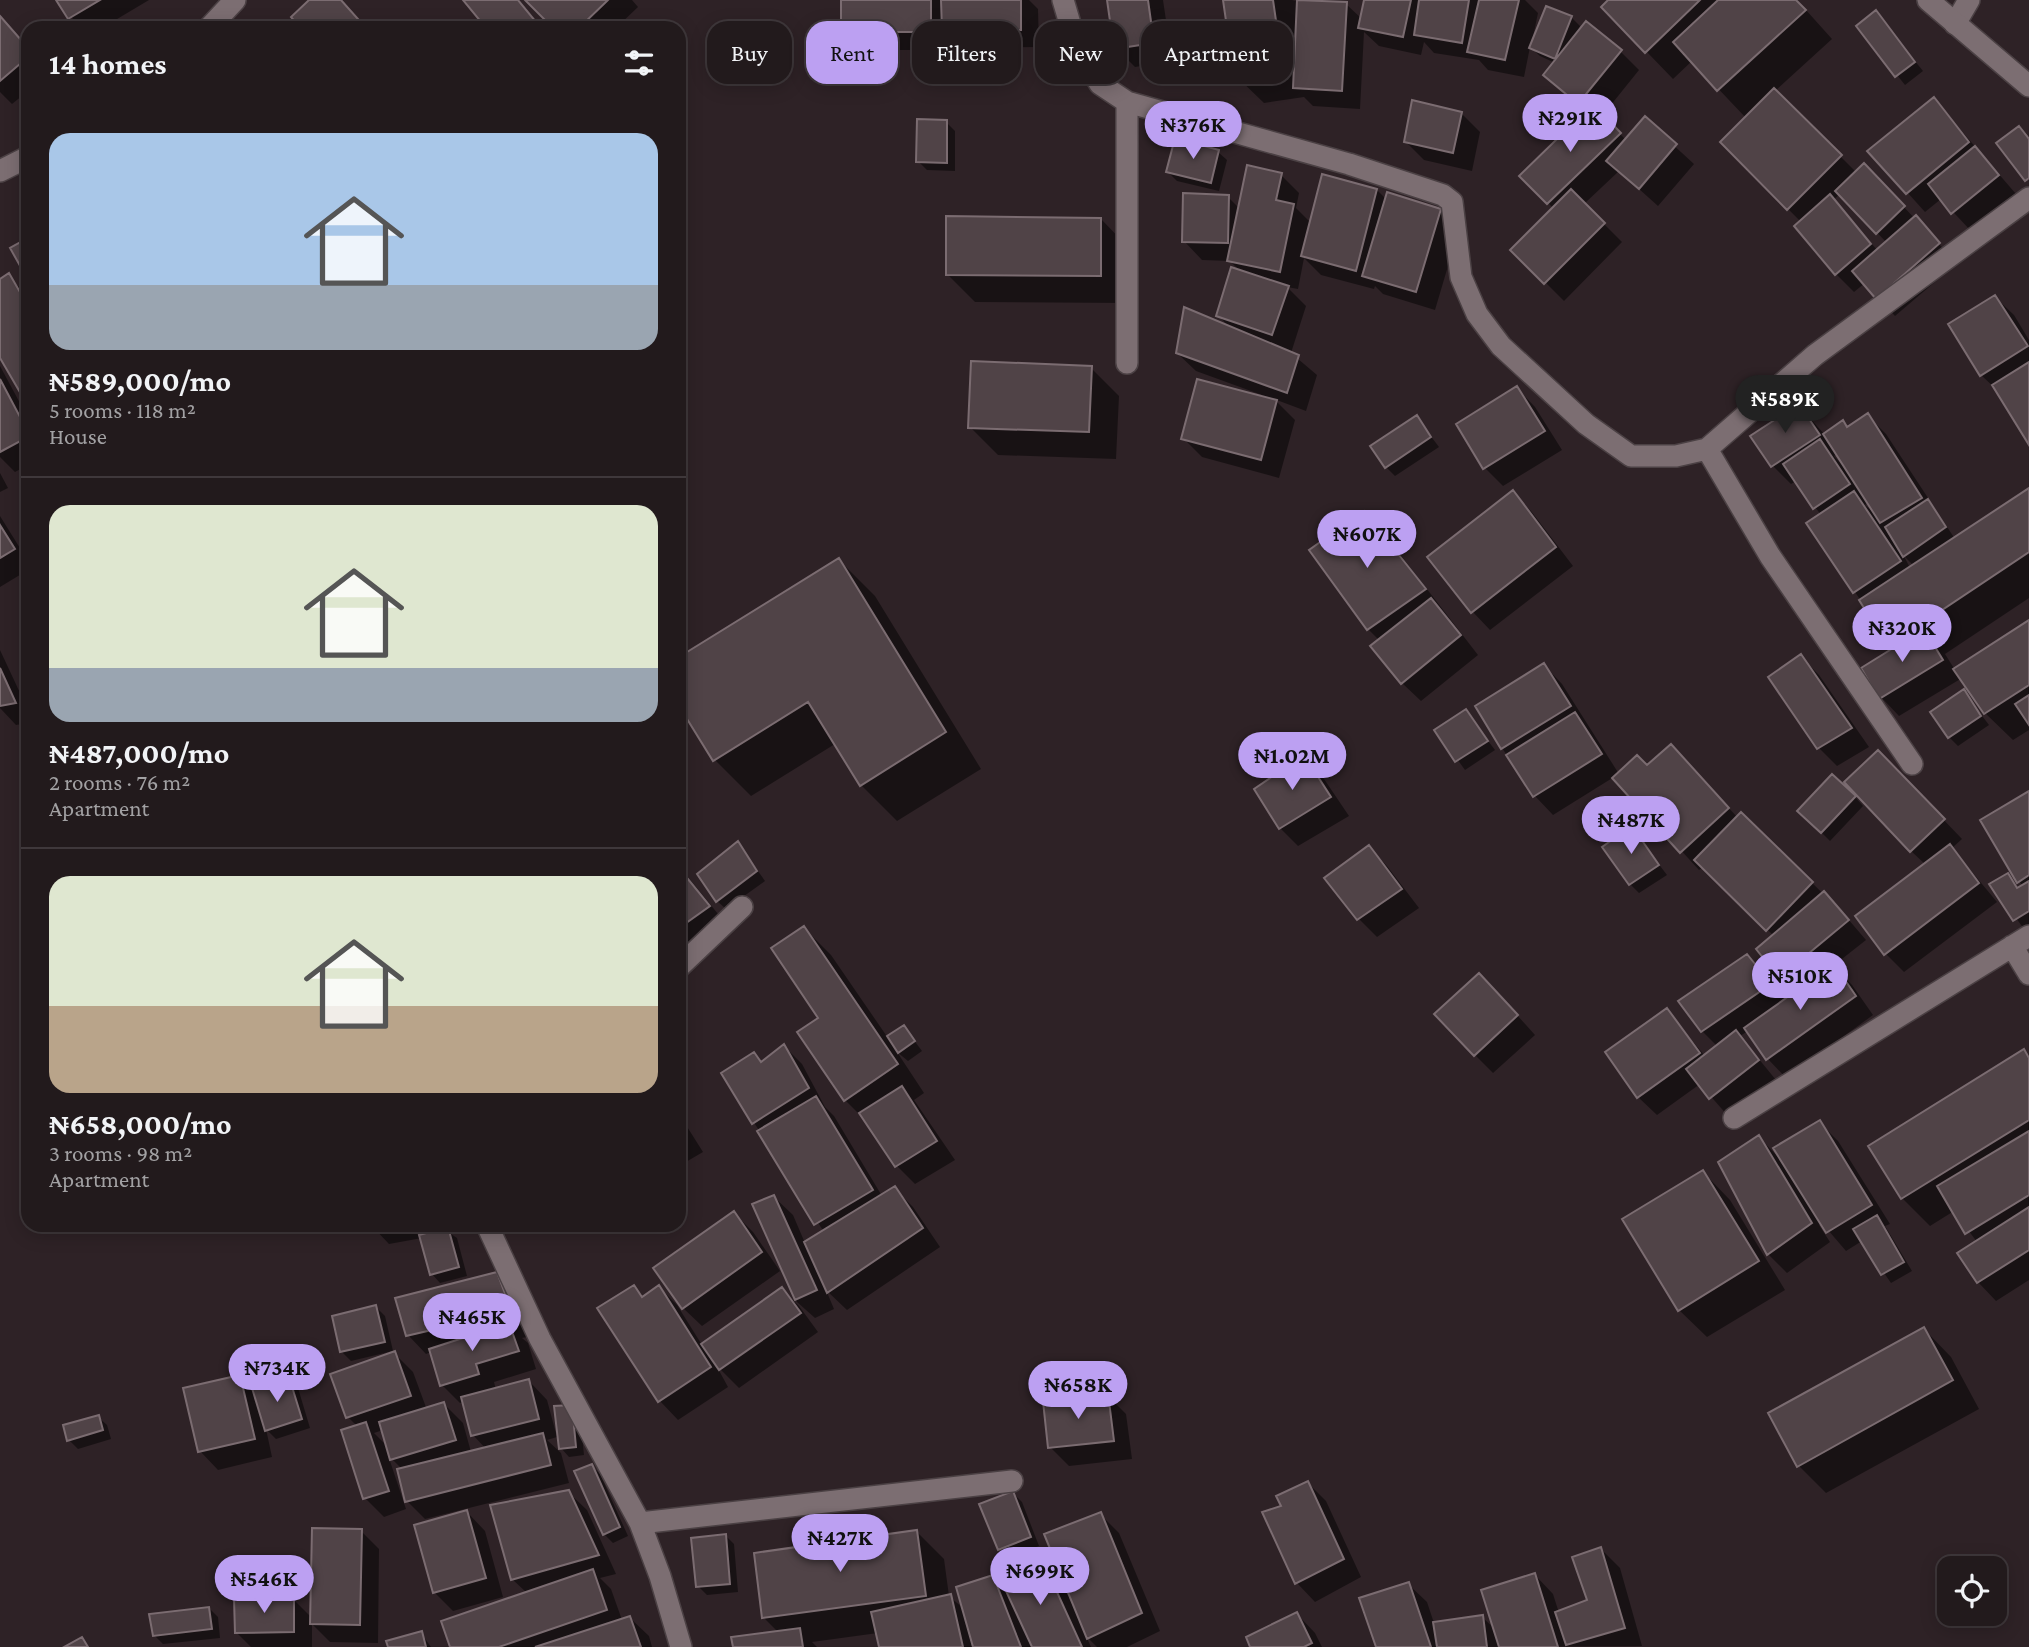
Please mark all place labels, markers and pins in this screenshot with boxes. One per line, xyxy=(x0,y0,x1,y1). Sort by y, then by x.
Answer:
pin: ₦291K xyxy=(1521,94,1619,154)
pin: ₦376K xyxy=(1144,102,1242,161)
pin: ₦589K xyxy=(1736,376,1834,435)
pin: ₦607K xyxy=(1318,510,1416,570)
pin: ₦320K xyxy=(1853,604,1951,664)
pin: ₦1.02M xyxy=(1235,732,1349,792)
pin: ₦487K xyxy=(1582,796,1680,856)
pin: ₦510K xyxy=(1751,953,1849,1012)
pin: ₦465K xyxy=(423,1294,521,1353)
pin: ₦734K xyxy=(228,1344,326,1404)
pin: ₦658K xyxy=(1029,1362,1127,1421)
pin: ₦427K xyxy=(791,1514,889,1574)
pin: ₦699K xyxy=(991,1548,1089,1607)
pin: ₦546K xyxy=(215,1556,313,1615)

